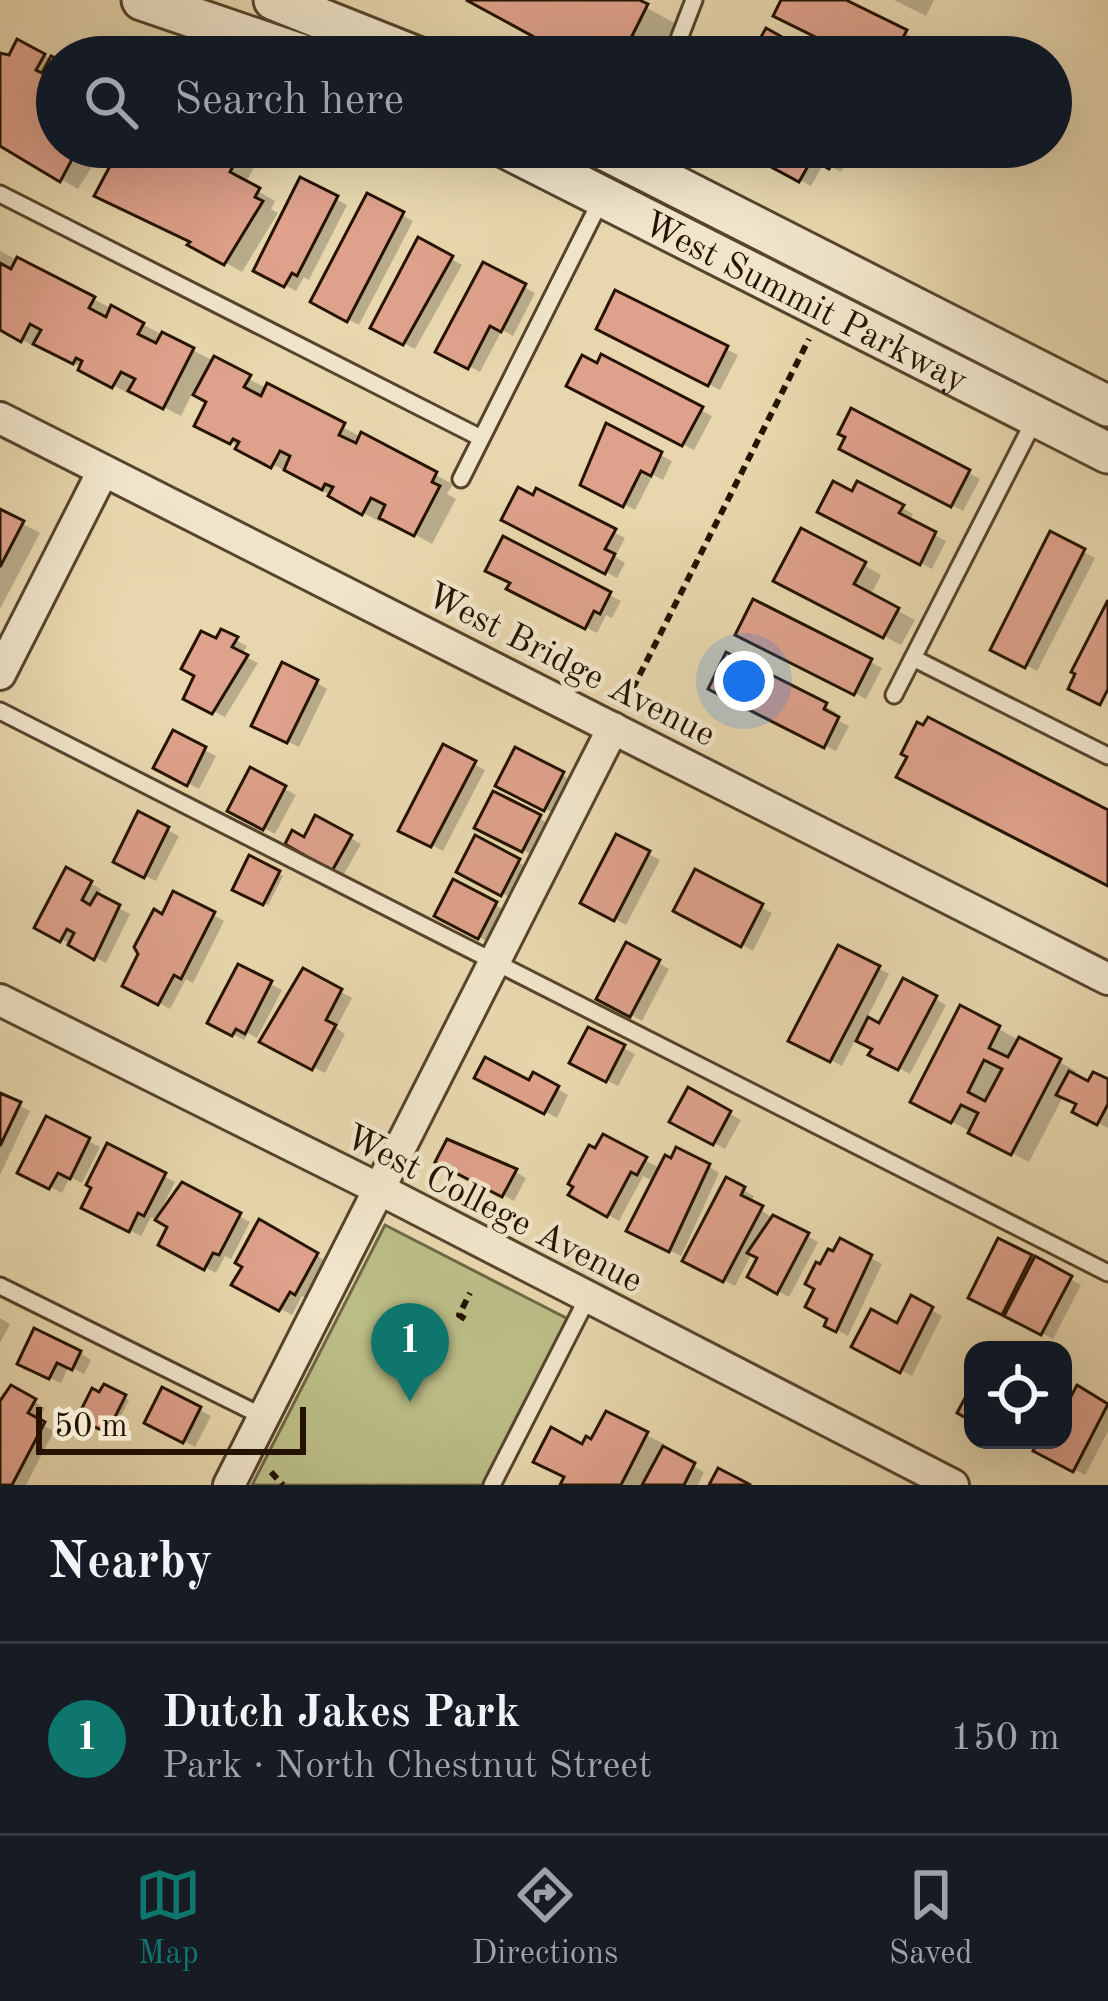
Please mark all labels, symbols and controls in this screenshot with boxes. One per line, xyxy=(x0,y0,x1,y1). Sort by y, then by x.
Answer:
search box xyxy=(36,36,1072,168)
icon: search xyxy=(78,69,144,135)
text: Search here xyxy=(174,79,404,124)
street label: West Summit Parkway xyxy=(637,207,973,401)
street label: West Bridge Avenue xyxy=(420,578,720,755)
your location xyxy=(714,651,774,711)
street label: West College Avenue xyxy=(339,1120,648,1301)
pin: 1 xyxy=(371,1303,449,1402)
map controls xyxy=(964,1341,1072,1449)
button: locate xyxy=(964,1341,1072,1449)
scale bar xyxy=(36,1401,306,1454)
text: 50 m xyxy=(54,1411,128,1444)
text: Nearby xyxy=(48,1538,213,1589)
text: Dutch Jakes Park xyxy=(162,1692,520,1737)
text: 1 xyxy=(76,1719,98,1758)
text: 150 m xyxy=(950,1719,1060,1758)
text: Park · North Chestnut Street xyxy=(162,1747,652,1786)
tab: Map xyxy=(135,1862,201,1975)
tab: Directions xyxy=(472,1862,618,1975)
tab: Saved xyxy=(889,1862,973,1975)

